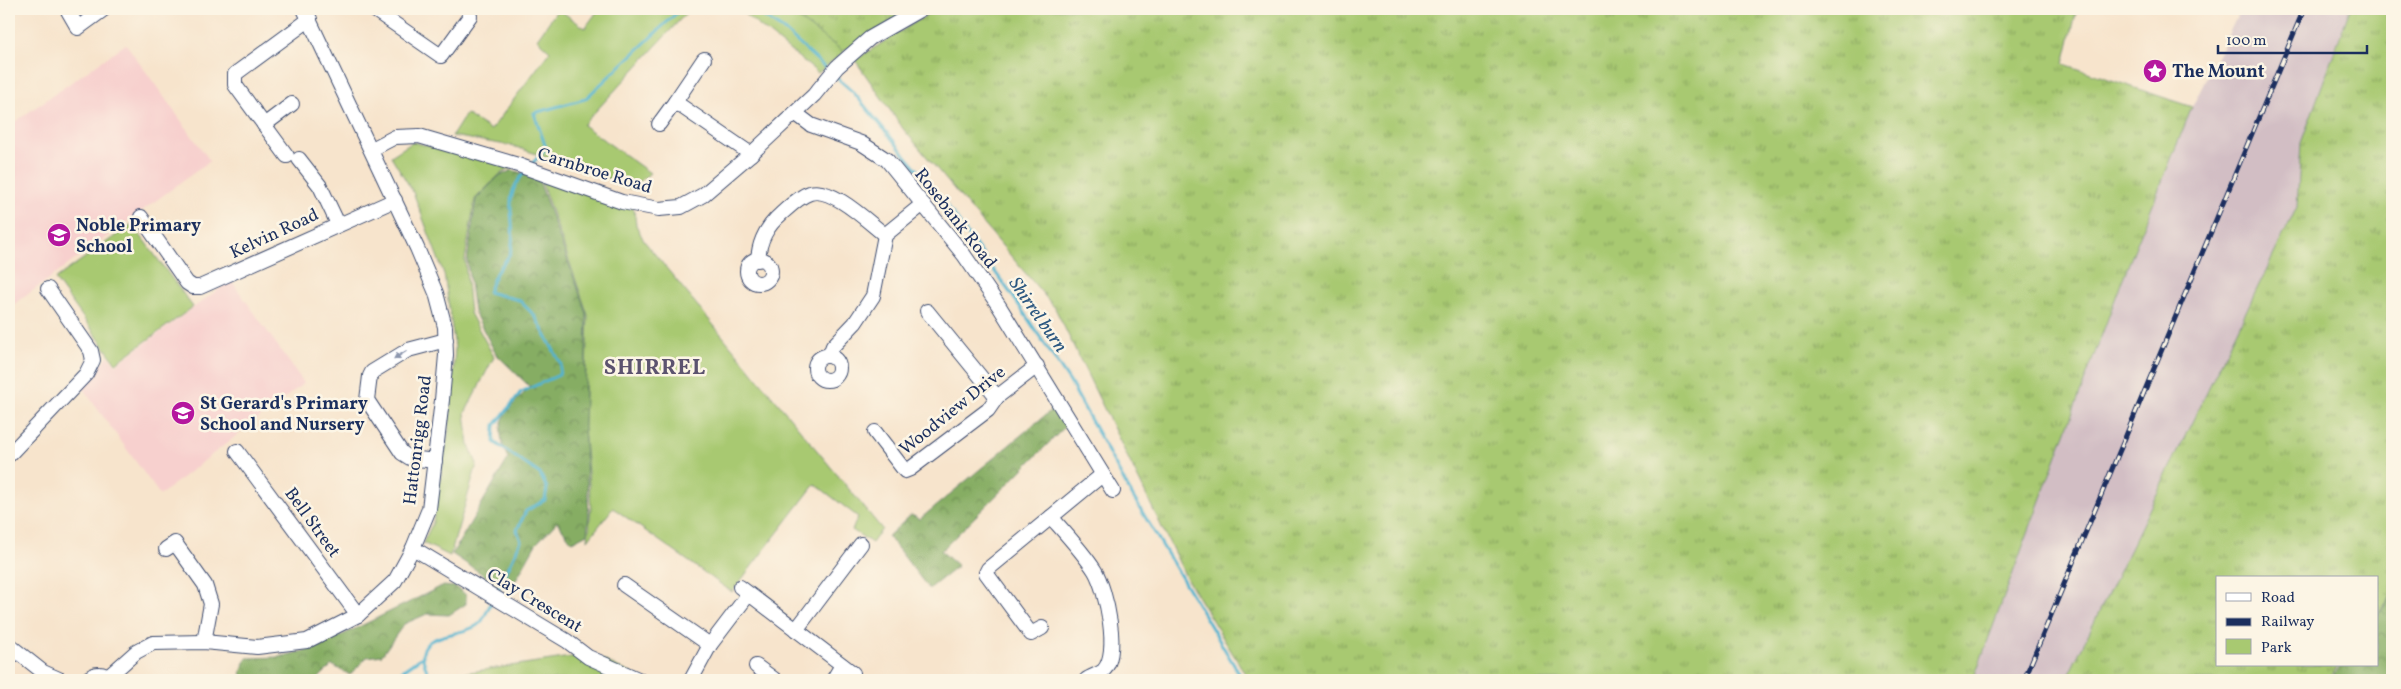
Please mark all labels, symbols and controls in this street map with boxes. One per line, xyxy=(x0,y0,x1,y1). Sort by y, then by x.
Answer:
scale bar xyxy=(2218,22,2367,54)
text: 100 m xyxy=(2226,31,2266,52)
place icon: The Mount xyxy=(2142,58,2168,84)
place label: The Mount xyxy=(2172,60,2265,85)
street label: Carnbroe Road xyxy=(534,142,655,201)
street label: Rosebank Road xyxy=(908,163,1002,274)
street label: Kelvin Road xyxy=(226,203,323,266)
place label: Noble Primary School xyxy=(76,214,201,260)
school or university icon: Noble Primary School xyxy=(46,222,72,248)
water label: Shirrel burn xyxy=(1002,272,1073,358)
one-way arrow xyxy=(394,350,407,359)
district label: SHIRREL xyxy=(604,353,706,384)
street label: Woodview Drive xyxy=(895,361,1011,462)
street label: Hattonrigg Road xyxy=(398,374,439,506)
place label: St Gerard's Primary School and Nursery xyxy=(200,392,368,438)
school or university icon: St Gerard's Primary School and Nursery xyxy=(170,400,196,426)
street label: Bell Street xyxy=(278,483,346,563)
street label: Clay Crescent xyxy=(482,563,587,640)
legend xyxy=(2216,576,2378,666)
text: Road xyxy=(2261,588,2295,609)
text: Railway xyxy=(2261,612,2314,633)
text: Park xyxy=(2261,638,2292,659)

